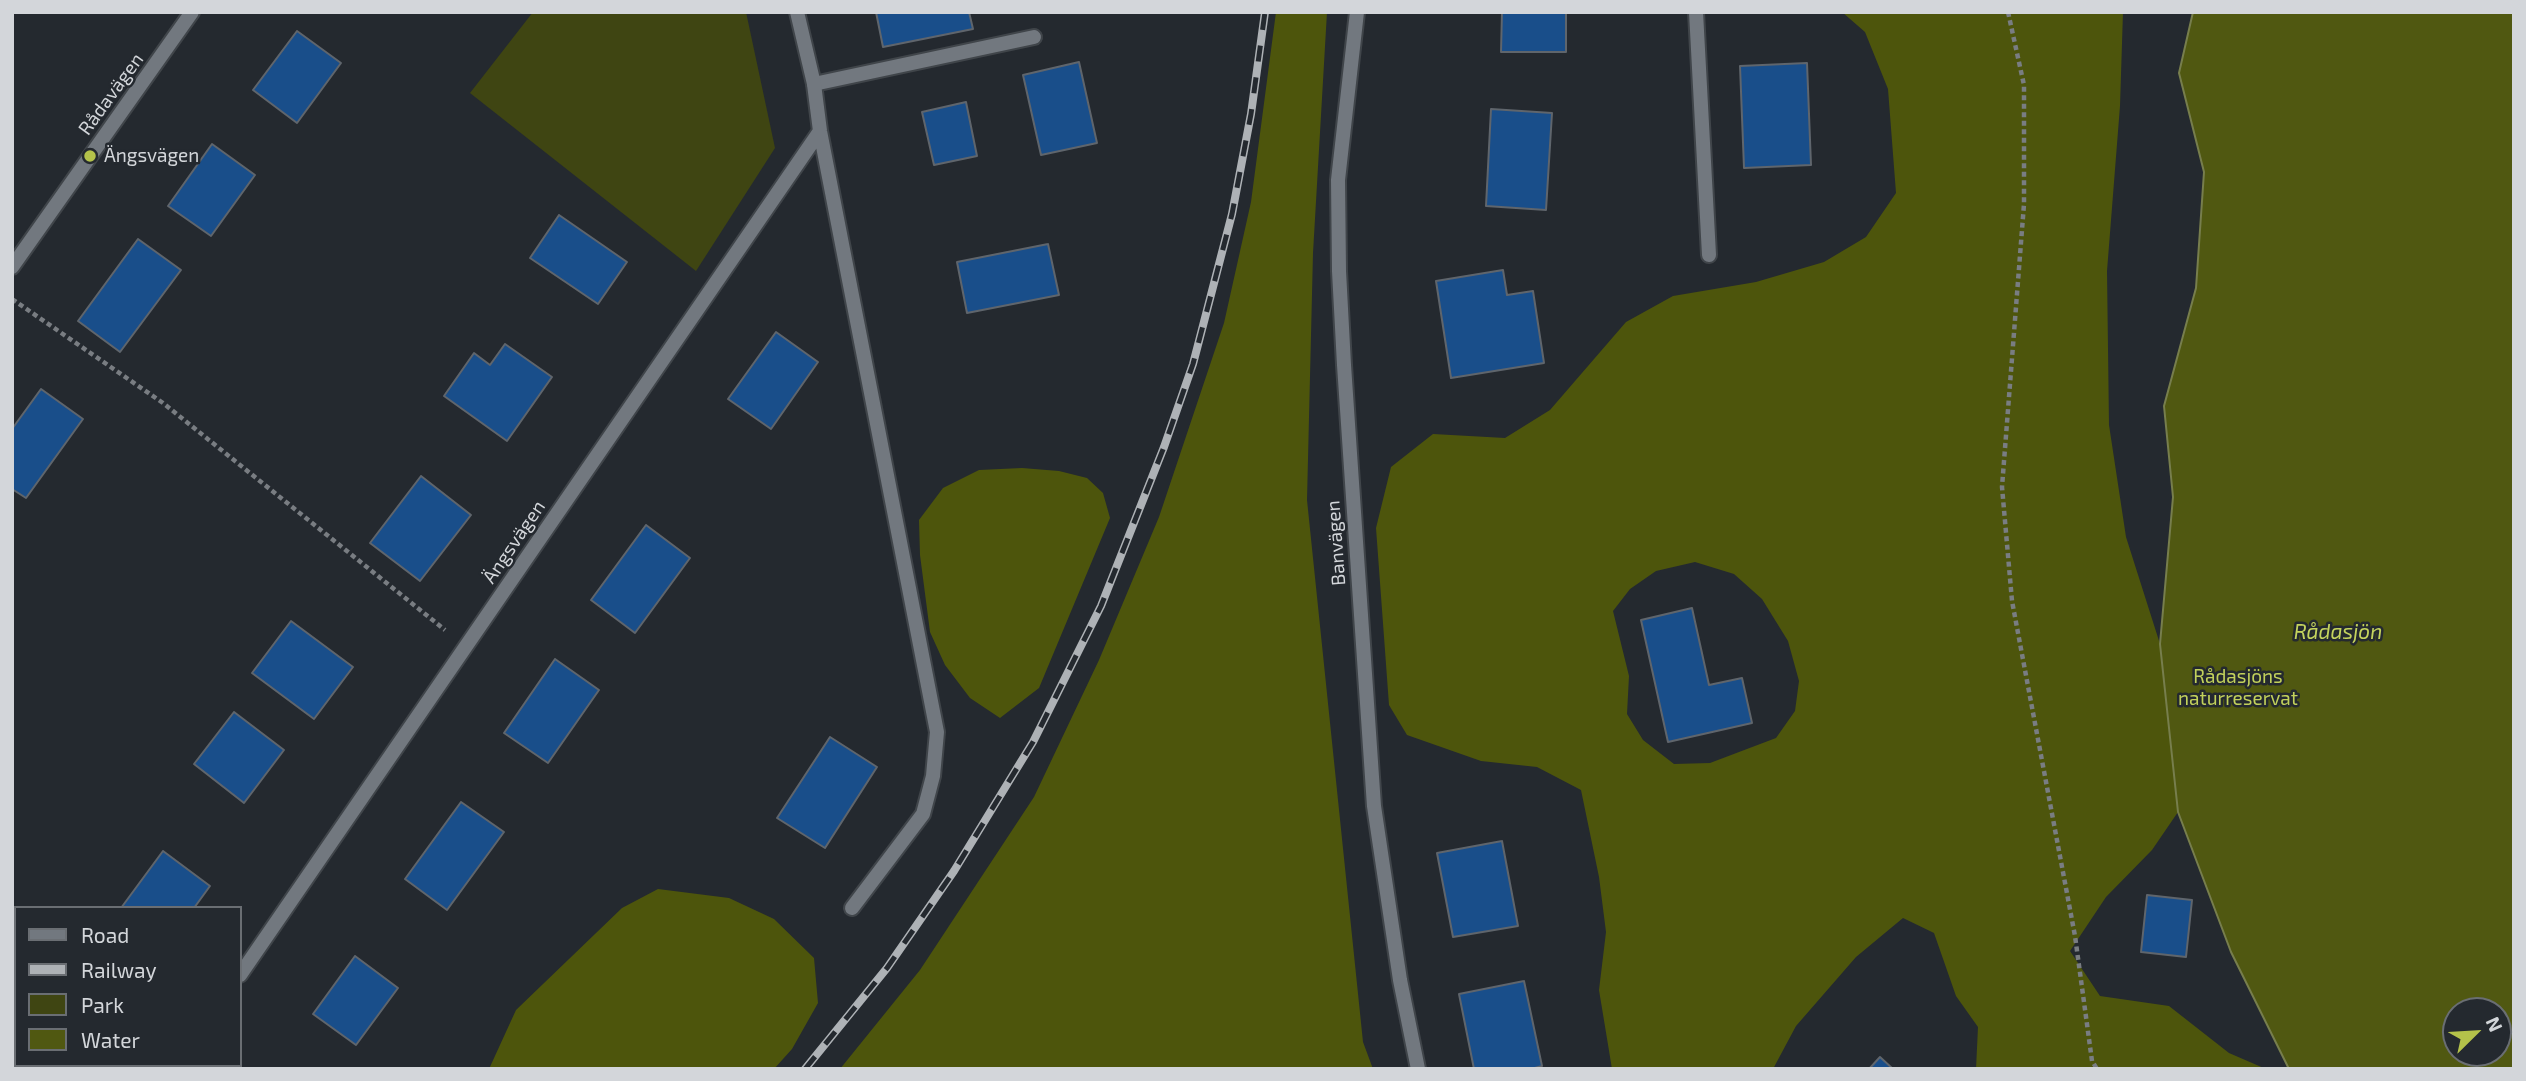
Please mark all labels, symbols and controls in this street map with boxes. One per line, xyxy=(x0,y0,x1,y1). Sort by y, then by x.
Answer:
street label: Rådavägen xyxy=(74,49,148,139)
place label: Ängsvägen xyxy=(104,145,199,167)
marker: Ängsvägen xyxy=(82,148,98,164)
street label: Ängsvägen xyxy=(478,496,550,588)
street label: Banvägen xyxy=(1322,500,1350,586)
water label: Rådasjön xyxy=(2294,619,2382,645)
park label: Rådasjöns naturreservat xyxy=(2178,666,2298,710)
legend xyxy=(14,906,242,1067)
text: Road xyxy=(81,922,129,947)
text: Railway xyxy=(81,957,157,982)
text: Park xyxy=(81,992,124,1017)
north arrow xyxy=(2442,997,2512,1067)
text: N xyxy=(2482,1013,2508,1035)
text: Water xyxy=(81,1027,140,1052)

